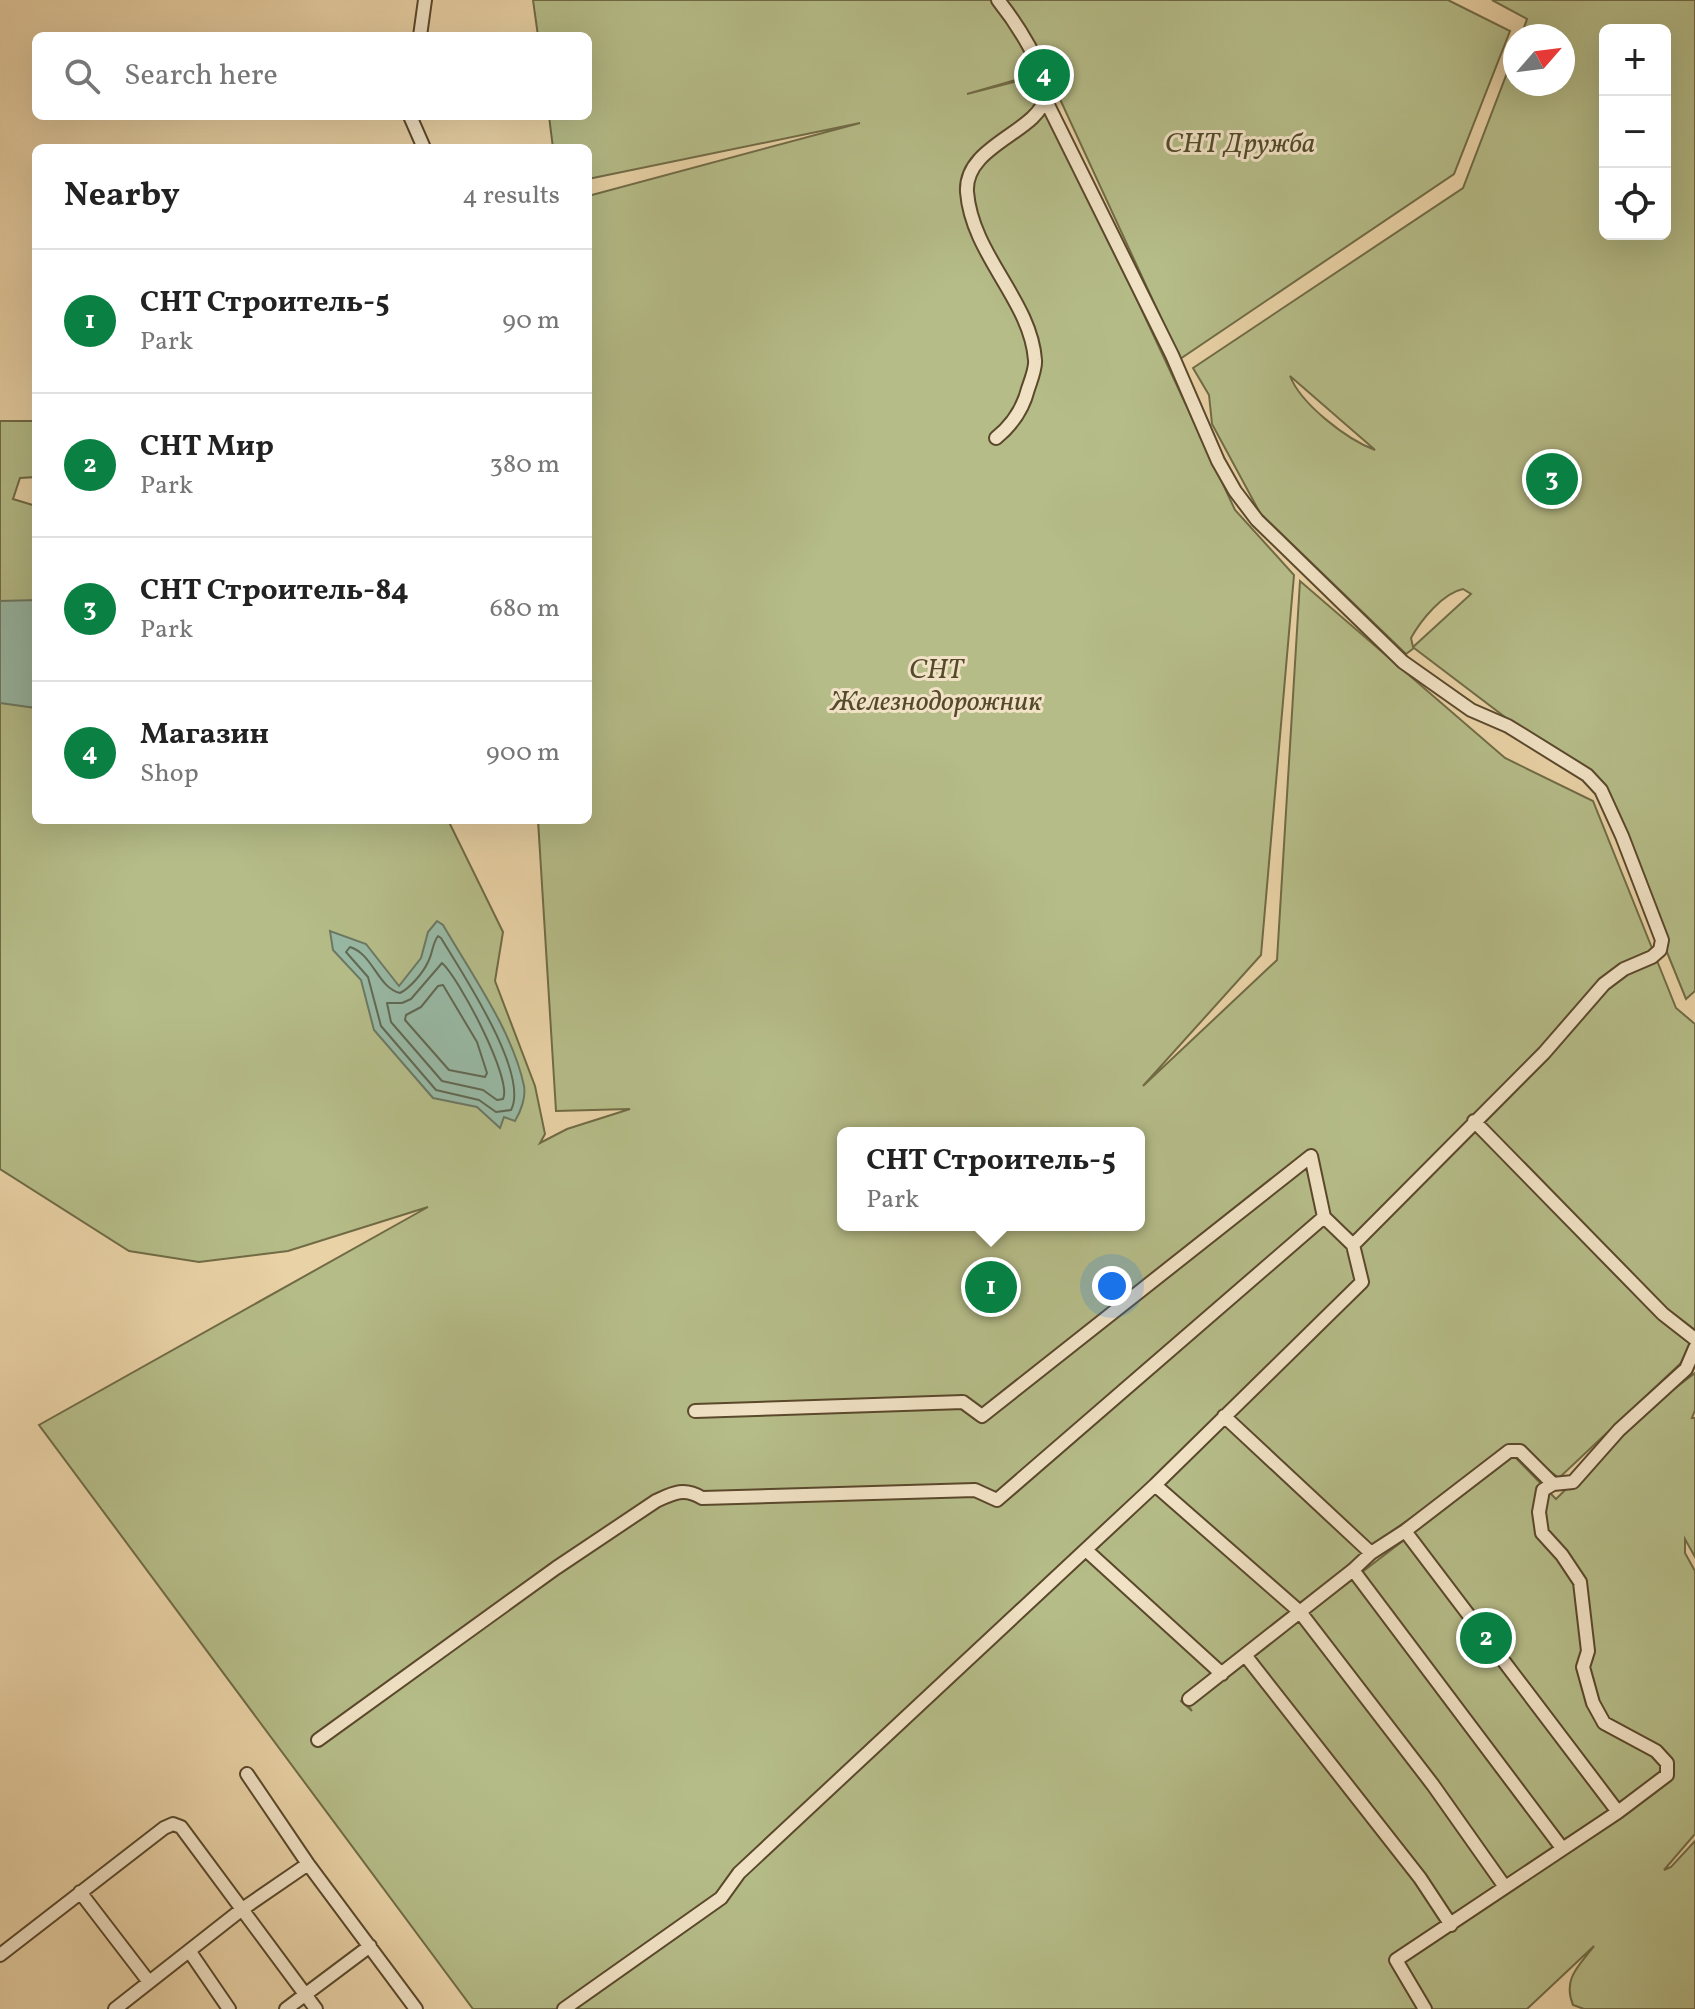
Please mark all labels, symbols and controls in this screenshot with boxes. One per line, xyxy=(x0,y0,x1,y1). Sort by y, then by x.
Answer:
north arrow xyxy=(1503,24,1575,96)
map controls xyxy=(1599,24,1671,240)
button: + xyxy=(1599,24,1671,96)
search box xyxy=(32,32,592,120)
pin: 4 xyxy=(1018,45,1070,105)
icon: search xyxy=(60,54,104,98)
text: Search here xyxy=(124,55,278,97)
button: − xyxy=(1599,96,1671,168)
park label: СНТ Дружба xyxy=(1165,125,1315,164)
button: locate xyxy=(1599,168,1671,240)
text: Nearby xyxy=(64,173,180,220)
text: 4 results xyxy=(462,178,560,214)
text: СНТ Строитель-5 xyxy=(140,282,390,324)
text: 1 xyxy=(85,303,95,339)
text: 90 m xyxy=(502,303,560,339)
text: Park xyxy=(140,324,193,360)
text: СНТ Мир xyxy=(140,426,274,468)
text: 2 xyxy=(83,447,97,483)
text: 380 m xyxy=(490,447,560,483)
pin: 3 xyxy=(1526,449,1578,509)
text: Park xyxy=(140,468,193,504)
text: СНТ Строитель-84 xyxy=(140,570,409,612)
text: 3 xyxy=(83,591,97,627)
text: 680 m xyxy=(490,591,560,627)
text: Park xyxy=(140,612,193,648)
park label: СНТ Железнодорожник xyxy=(830,651,1042,722)
text: Магазин xyxy=(140,714,269,756)
text: 4 xyxy=(82,735,98,771)
text: 900 m xyxy=(486,735,560,771)
text: Shop xyxy=(140,756,199,792)
popup xyxy=(837,1127,1145,1231)
text: СНТ Строитель-5 xyxy=(866,1140,1116,1182)
text: Park xyxy=(866,1182,919,1218)
pin: 1 xyxy=(965,1257,1017,1317)
your location xyxy=(1092,1266,1132,1306)
pin: 2 xyxy=(1460,1608,1512,1668)

